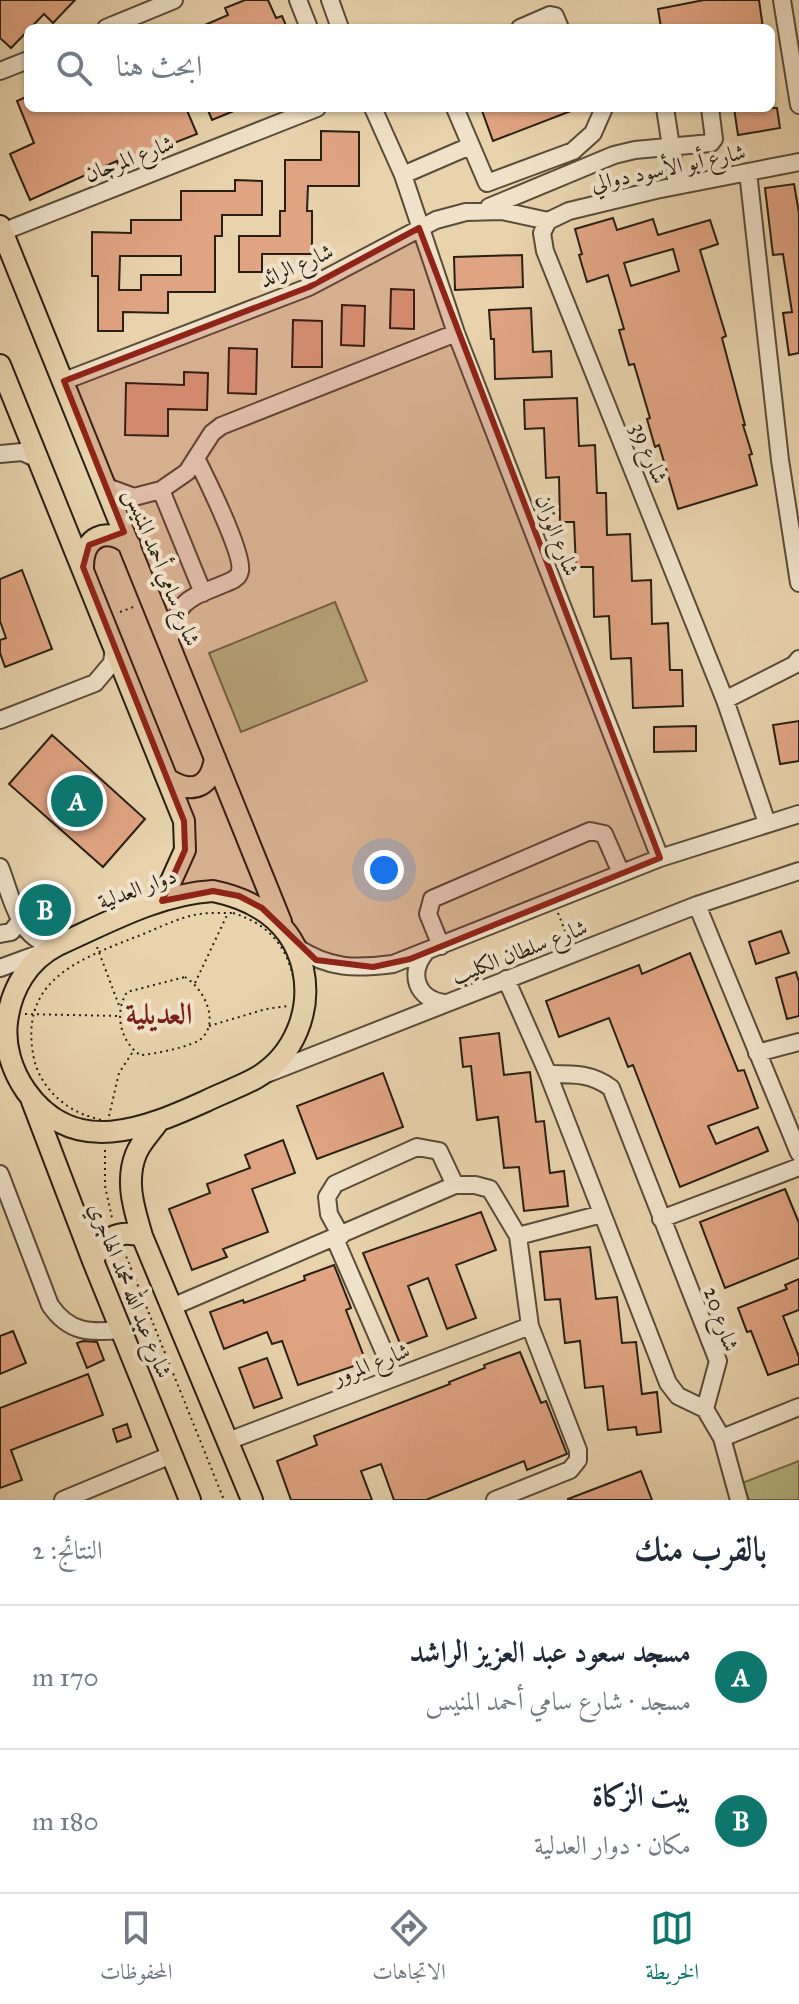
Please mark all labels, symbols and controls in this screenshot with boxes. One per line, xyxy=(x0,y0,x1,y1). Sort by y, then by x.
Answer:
search box xyxy=(24,24,775,112)
icon: search xyxy=(52,46,96,90)
text: ابحث هنا xyxy=(116,48,202,84)
street label: شارع المرجان xyxy=(80,129,180,193)
street label: شارع أبو الأسود دوالي xyxy=(588,136,749,202)
street label: شارع الرائد xyxy=(255,237,339,298)
street label: شارع 39 xyxy=(620,419,674,490)
street label: شارع سامي أحمد المنيس xyxy=(114,484,208,652)
street label: شارع الوزان xyxy=(525,491,585,582)
pin: A xyxy=(51,771,103,831)
your location xyxy=(364,850,404,890)
street label: دوار العدلية xyxy=(94,862,180,915)
pin: B xyxy=(19,880,71,940)
street label: شارع سلطان الكليب xyxy=(447,913,593,994)
district label: العديلية xyxy=(125,996,193,1032)
street label: شارع عبد الله محمد الهاجري xyxy=(78,1197,182,1384)
street label: شارع 20 xyxy=(693,1283,745,1357)
street label: شارع المرور xyxy=(327,1336,415,1396)
text: بالقرب منك xyxy=(634,1528,767,1569)
text: النتائج: 2 xyxy=(32,1534,103,1566)
text: مسجد سعود عبد العزيز الراشد xyxy=(409,1634,691,1670)
text: 170 m xyxy=(32,1661,99,1693)
text: A xyxy=(732,1661,750,1693)
text: مسجد · شارع سامي أحمد المنيس xyxy=(425,1685,691,1717)
text: بيت الزكاة xyxy=(592,1778,691,1814)
text: 180 m xyxy=(32,1805,99,1837)
text: B xyxy=(732,1805,750,1837)
text: مكان · دوار العدلية xyxy=(534,1829,691,1861)
tab: المحفوظات xyxy=(100,1906,172,1993)
tab: الاتجاهات xyxy=(372,1906,446,1993)
tab: الخريطة xyxy=(646,1906,699,1993)

